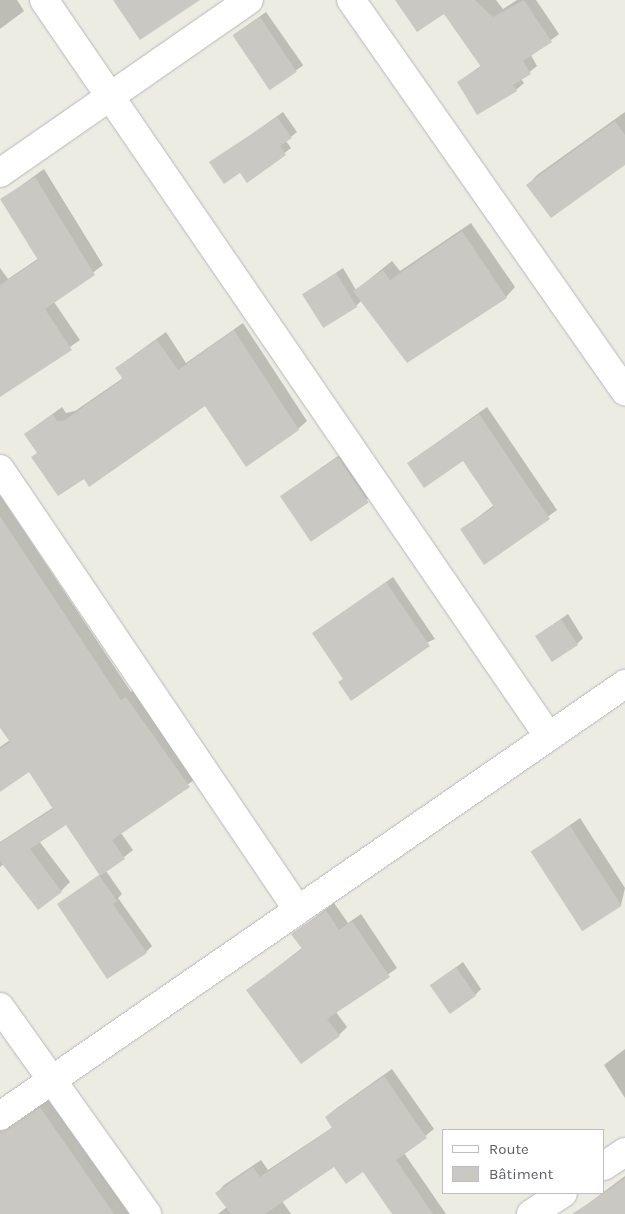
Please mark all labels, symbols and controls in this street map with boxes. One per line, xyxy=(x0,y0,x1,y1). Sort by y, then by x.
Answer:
legend xyxy=(442,1129,605,1194)
text: Route xyxy=(489,1140,529,1158)
text: Bâtiment xyxy=(489,1165,553,1183)

